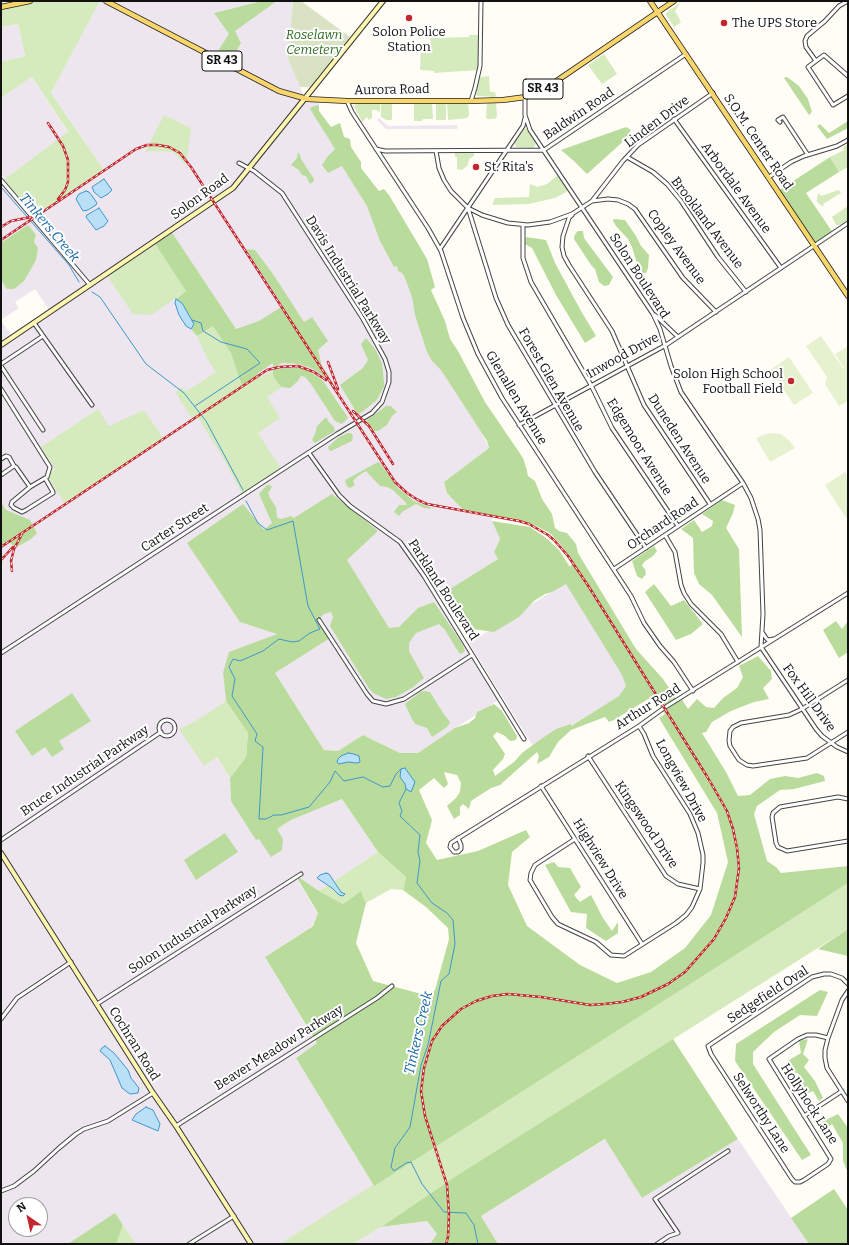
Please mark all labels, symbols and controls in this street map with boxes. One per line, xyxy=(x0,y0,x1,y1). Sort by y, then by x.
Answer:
marker: Solon Police Station xyxy=(404,13,414,23)
place label: The UPS Store xyxy=(732,15,817,31)
marker: The UPS Store xyxy=(719,18,729,28)
place label: Solon Police Station xyxy=(372,24,446,55)
park label: Roselawn Cemetery xyxy=(286,27,342,58)
road number: SR 43 xyxy=(202,51,242,71)
road number: SR 43 xyxy=(523,79,563,99)
street label: Aurora Road xyxy=(354,82,430,98)
street label: Baldwin Road xyxy=(541,85,617,143)
street label: S.O.M. Center Road xyxy=(720,91,796,193)
street label: Linden Drive xyxy=(622,93,692,151)
street label: Arbordale Avenue xyxy=(698,139,774,237)
place label: St. Rita's xyxy=(484,159,534,175)
marker: St. Rita's xyxy=(471,162,481,172)
street label: Solon Road xyxy=(168,171,232,223)
street label: Brookland Avenue xyxy=(667,174,747,272)
water label: Tinkers Creek xyxy=(15,190,83,266)
street label: Copley Avenue xyxy=(644,206,708,288)
street label: Davis Industrial Parkway xyxy=(302,213,394,347)
street label: Solon Boulevard xyxy=(606,230,672,322)
street label: Forest Glen Avenue xyxy=(515,325,587,435)
street label: Inwood Drive xyxy=(584,330,662,382)
street label: Glenallen Avenue xyxy=(482,348,550,448)
place label: Solon High School Football Field xyxy=(673,366,783,397)
marker: Solon High School Football Field xyxy=(786,376,796,386)
street label: Duneden Avenue xyxy=(644,391,714,487)
street label: Edgemoor Avenue xyxy=(603,396,675,498)
street label: Orchard Road xyxy=(624,494,702,554)
street label: Carter Street xyxy=(138,500,212,556)
street label: Parkland Boulevard xyxy=(404,536,482,644)
street label: Fox Hill Drive xyxy=(779,661,839,735)
street label: Arthur Road xyxy=(612,681,684,733)
street label: Bruce Industrial Parkway xyxy=(18,722,152,820)
street label: Longview Drive xyxy=(652,737,710,825)
street label: Kingswood Drive xyxy=(611,778,681,872)
street label: Highview Drive xyxy=(569,816,631,902)
street label: Solon Industrial Parkway xyxy=(126,883,260,977)
street label: Sedgefield Oval xyxy=(725,963,811,1027)
water label: Tinkers Creek xyxy=(401,990,437,1076)
street label: Beaver Meadow Parkway xyxy=(212,1002,346,1094)
street label: Cochran Road xyxy=(105,1004,163,1084)
street label: Hollyhock Lane xyxy=(777,1061,841,1147)
street label: Selworthy Lane xyxy=(729,1070,793,1156)
north arrow xyxy=(8,1197,48,1237)
text: N xyxy=(14,1200,29,1215)

